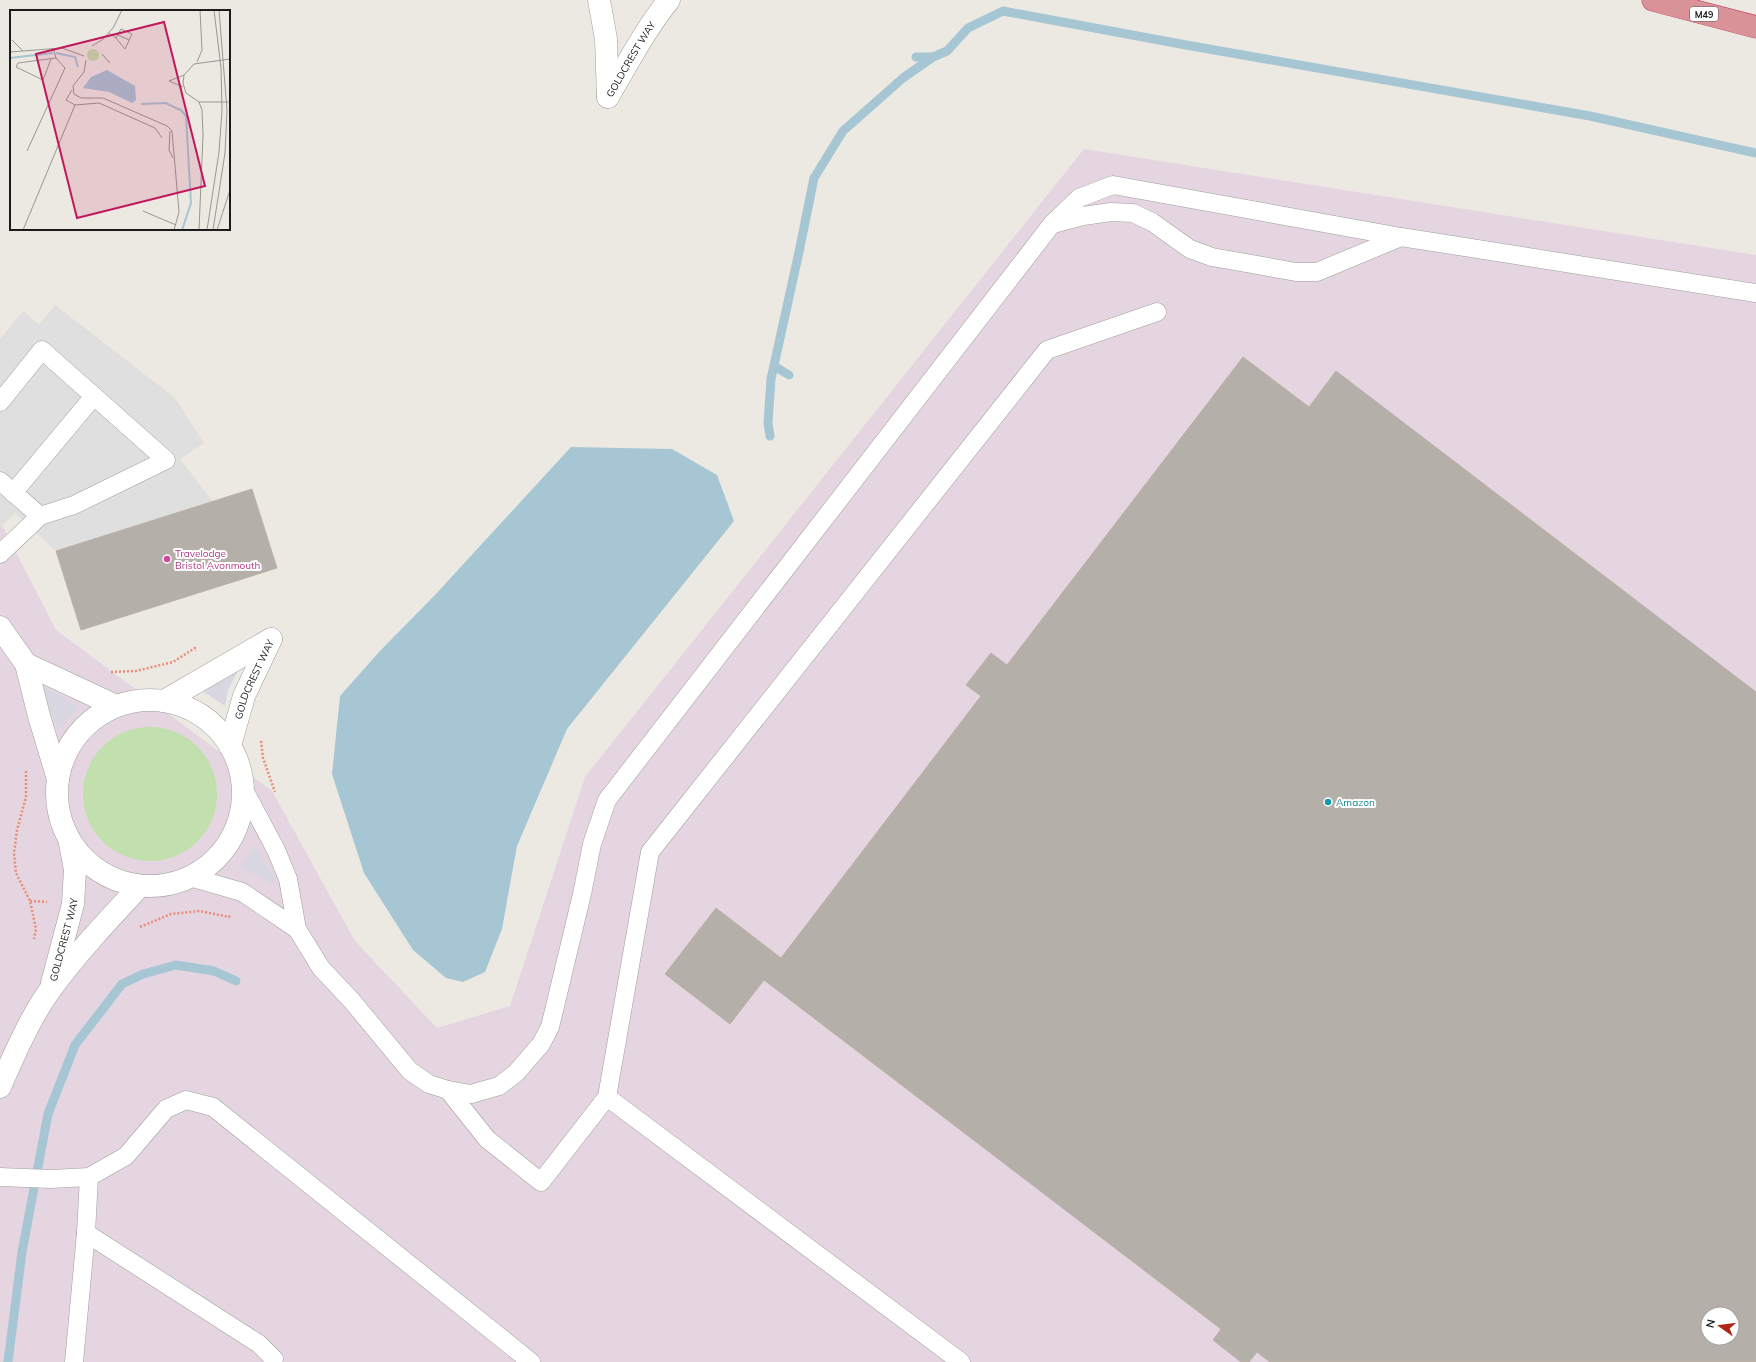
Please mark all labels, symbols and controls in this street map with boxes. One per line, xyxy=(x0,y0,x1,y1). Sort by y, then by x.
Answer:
road number: M49 xyxy=(1690,7,1718,21)
inset map xyxy=(10,10,230,230)
street label: GOLDCREST WAY xyxy=(603,18,658,99)
place label: Travelodge Bristol Avonmouth xyxy=(175,547,261,572)
marker: Travelodge Bristol Avonmouth xyxy=(162,554,172,564)
street label: GOLDCREST WAY xyxy=(231,636,277,721)
place label: Amazon xyxy=(1336,796,1375,809)
marker: Amazon xyxy=(1323,797,1333,807)
street label: GOLDCREST WAY xyxy=(46,897,80,983)
north arrow xyxy=(1700,1306,1740,1346)
text: N xyxy=(1702,1318,1718,1329)

